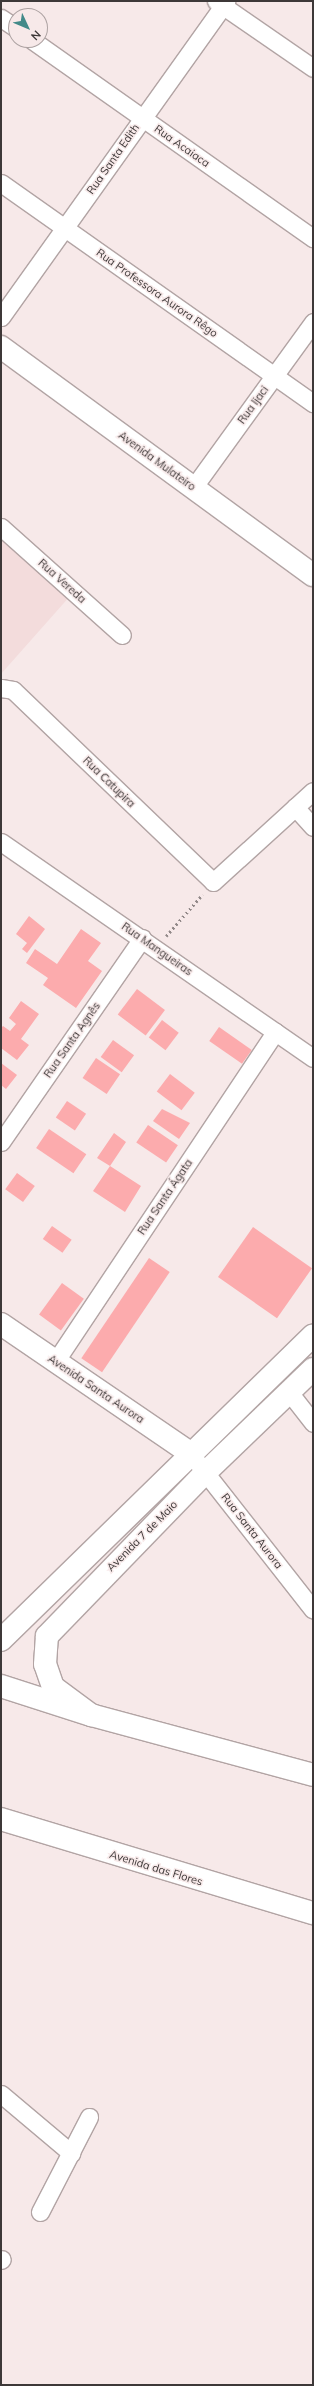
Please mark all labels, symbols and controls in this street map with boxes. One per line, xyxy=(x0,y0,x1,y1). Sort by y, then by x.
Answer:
north arrow xyxy=(8,8,48,48)
text: N xyxy=(28,28,44,43)
street label: Rua Santa Edith xyxy=(84,121,142,197)
street label: Rua Acaiaca xyxy=(152,122,212,170)
street label: Rua Professora Aurora Rêgo xyxy=(94,246,220,340)
street label: Rua Ijaci xyxy=(235,384,271,426)
street label: Avenida Mulateiro xyxy=(116,429,198,493)
street label: Rua Vereda xyxy=(35,556,89,606)
street label: Rua Catupira xyxy=(80,754,138,810)
street label: Rua Mangueiras xyxy=(119,920,195,978)
street label: Rua Santa Agnês xyxy=(41,1000,103,1080)
street label: Rua Santa Ágata xyxy=(135,1157,195,1237)
street label: Avenida Santa Aurora xyxy=(45,1352,147,1426)
street label: Rua Santa Aurora xyxy=(219,1491,285,1571)
street label: Avenida 7 de Maio xyxy=(104,1498,180,1574)
street label: Avenida das Flores xyxy=(108,1848,204,1888)

